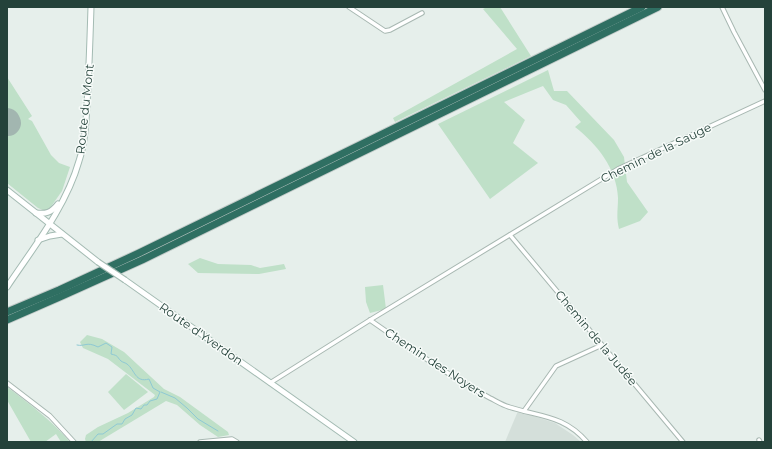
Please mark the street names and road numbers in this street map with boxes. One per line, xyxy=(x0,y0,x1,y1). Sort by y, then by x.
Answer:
street label: Route du Mont xyxy=(72,63,97,155)
street label: Chemin de la Sauge xyxy=(598,119,713,186)
street label: Chemin de la Judée xyxy=(552,287,641,388)
street label: Route d'Yverdon xyxy=(156,299,246,368)
street label: Chemin des Noyers xyxy=(382,324,488,401)

